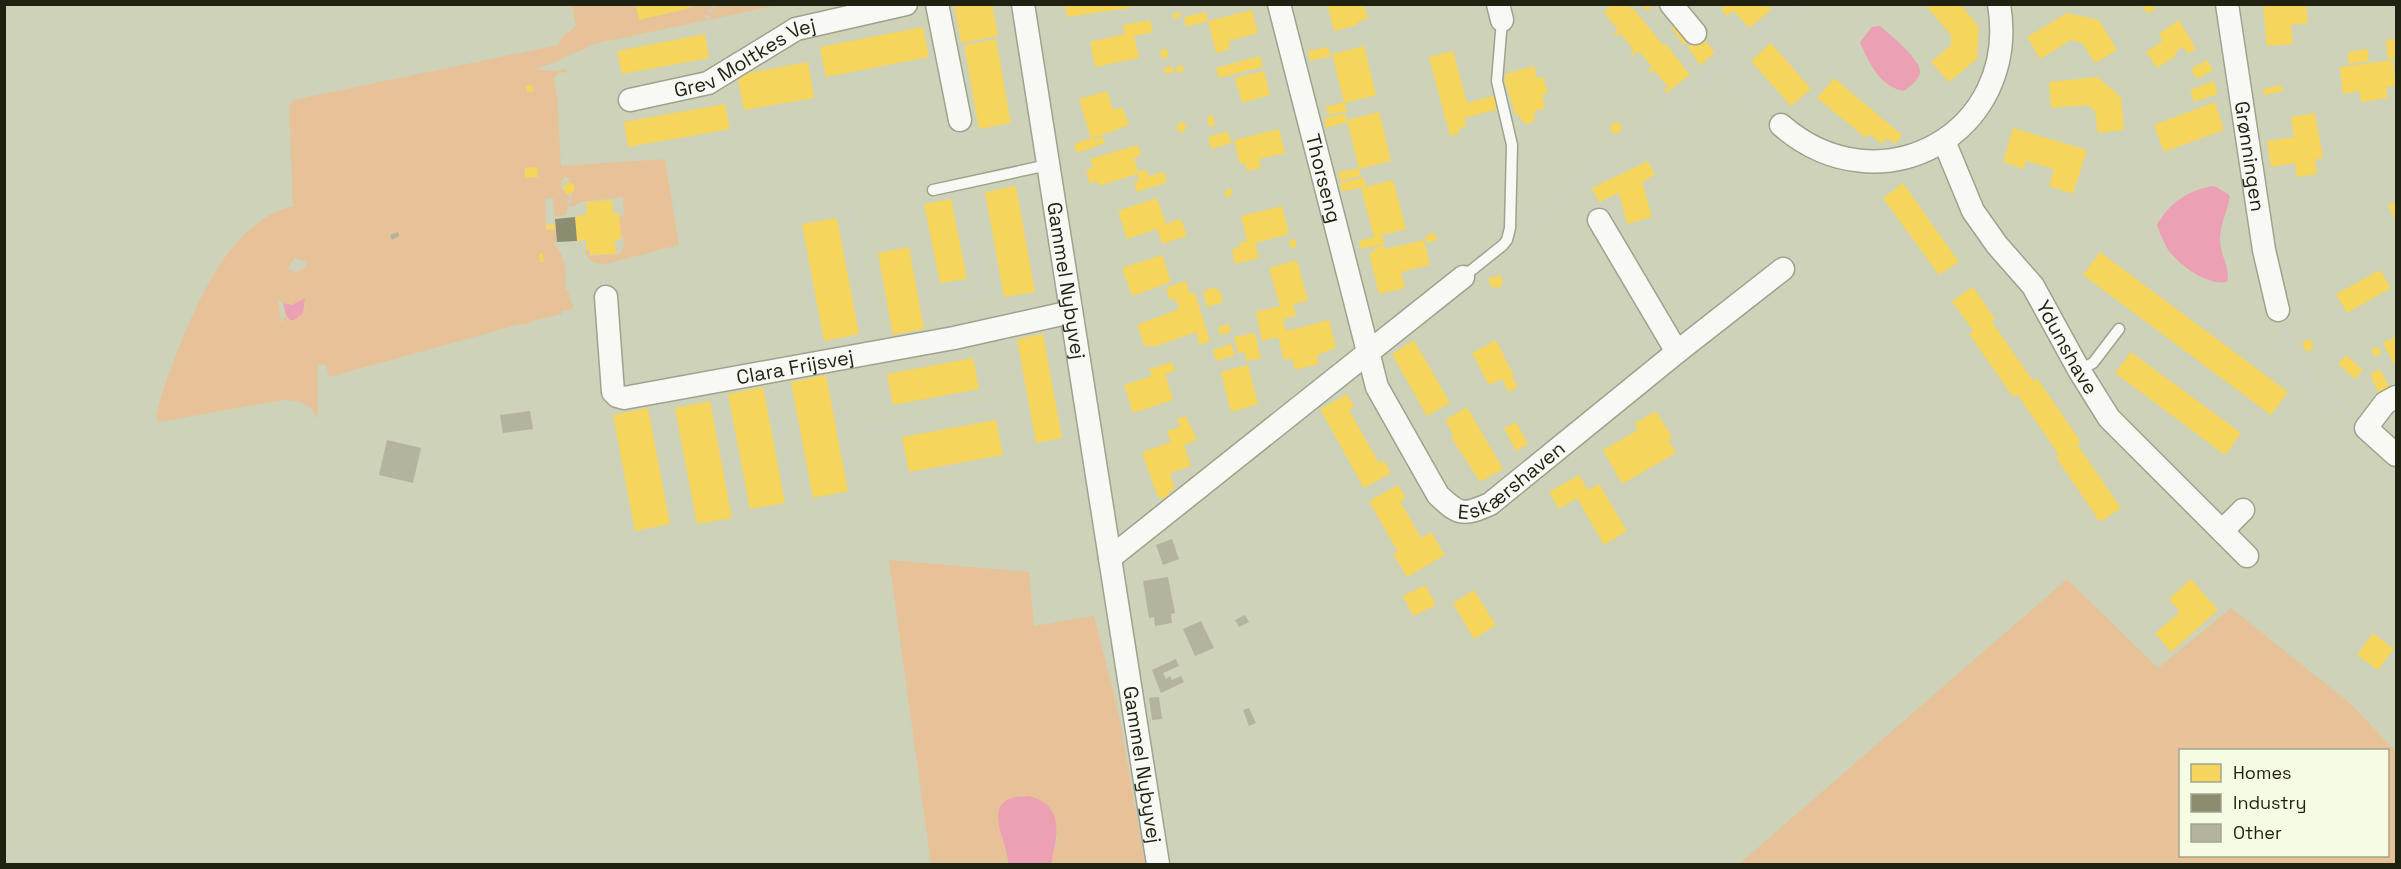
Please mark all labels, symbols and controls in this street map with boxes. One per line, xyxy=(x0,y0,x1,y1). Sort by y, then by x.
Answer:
street label: Grev Moltkes Vej xyxy=(671,12,818,103)
street label: Grønningen xyxy=(2229,99,2271,213)
street label: Thorseng xyxy=(1300,131,1348,226)
street label: Gammel Nybyvej xyxy=(1041,200,1092,361)
street label: Ydunshave xyxy=(2030,296,2104,399)
street label: Clara Frijsvej xyxy=(734,344,856,390)
street label: Eskærshaven xyxy=(1457,435,1570,525)
street label: Gammel Nybyvej xyxy=(1117,684,1168,845)
legend xyxy=(2179,749,2389,857)
text: Homes xyxy=(2233,761,2292,784)
text: Industry xyxy=(2233,791,2306,814)
text: Other xyxy=(2233,821,2282,844)

